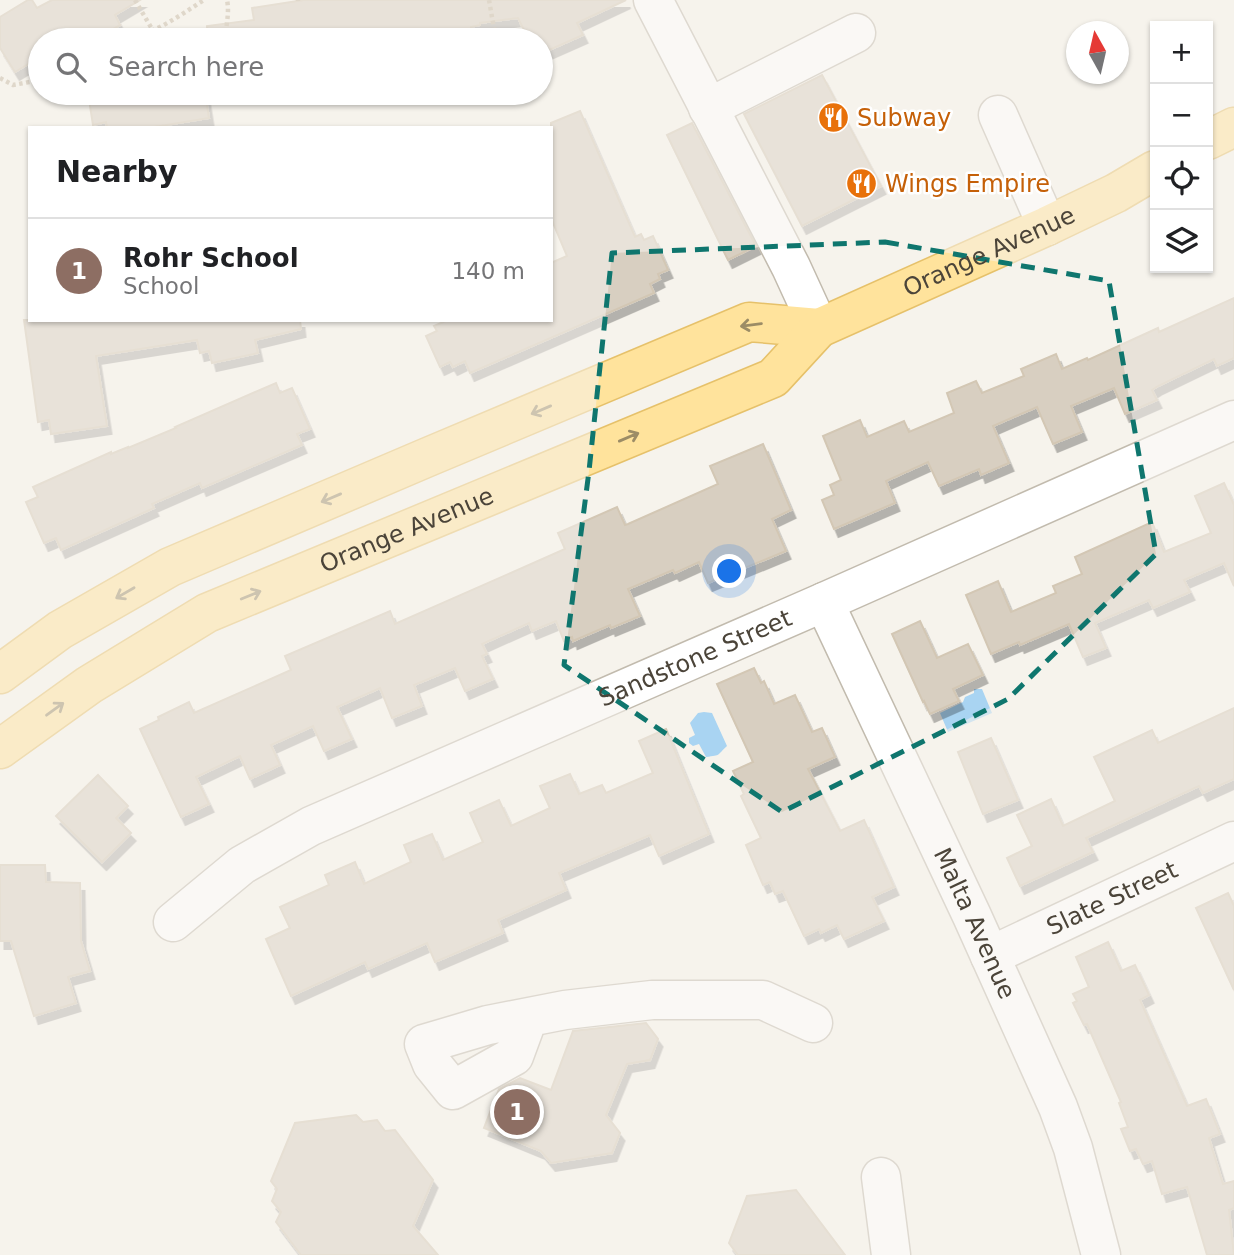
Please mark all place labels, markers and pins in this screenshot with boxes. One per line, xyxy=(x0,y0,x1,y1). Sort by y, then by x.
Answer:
restaurant icon: Subway xyxy=(817,101,851,135)
place label: Subway xyxy=(857,104,951,132)
restaurant icon: Wings Empire xyxy=(845,167,879,201)
place label: Wings Empire xyxy=(885,170,1050,198)
pin: 1 xyxy=(494,1086,540,1138)

